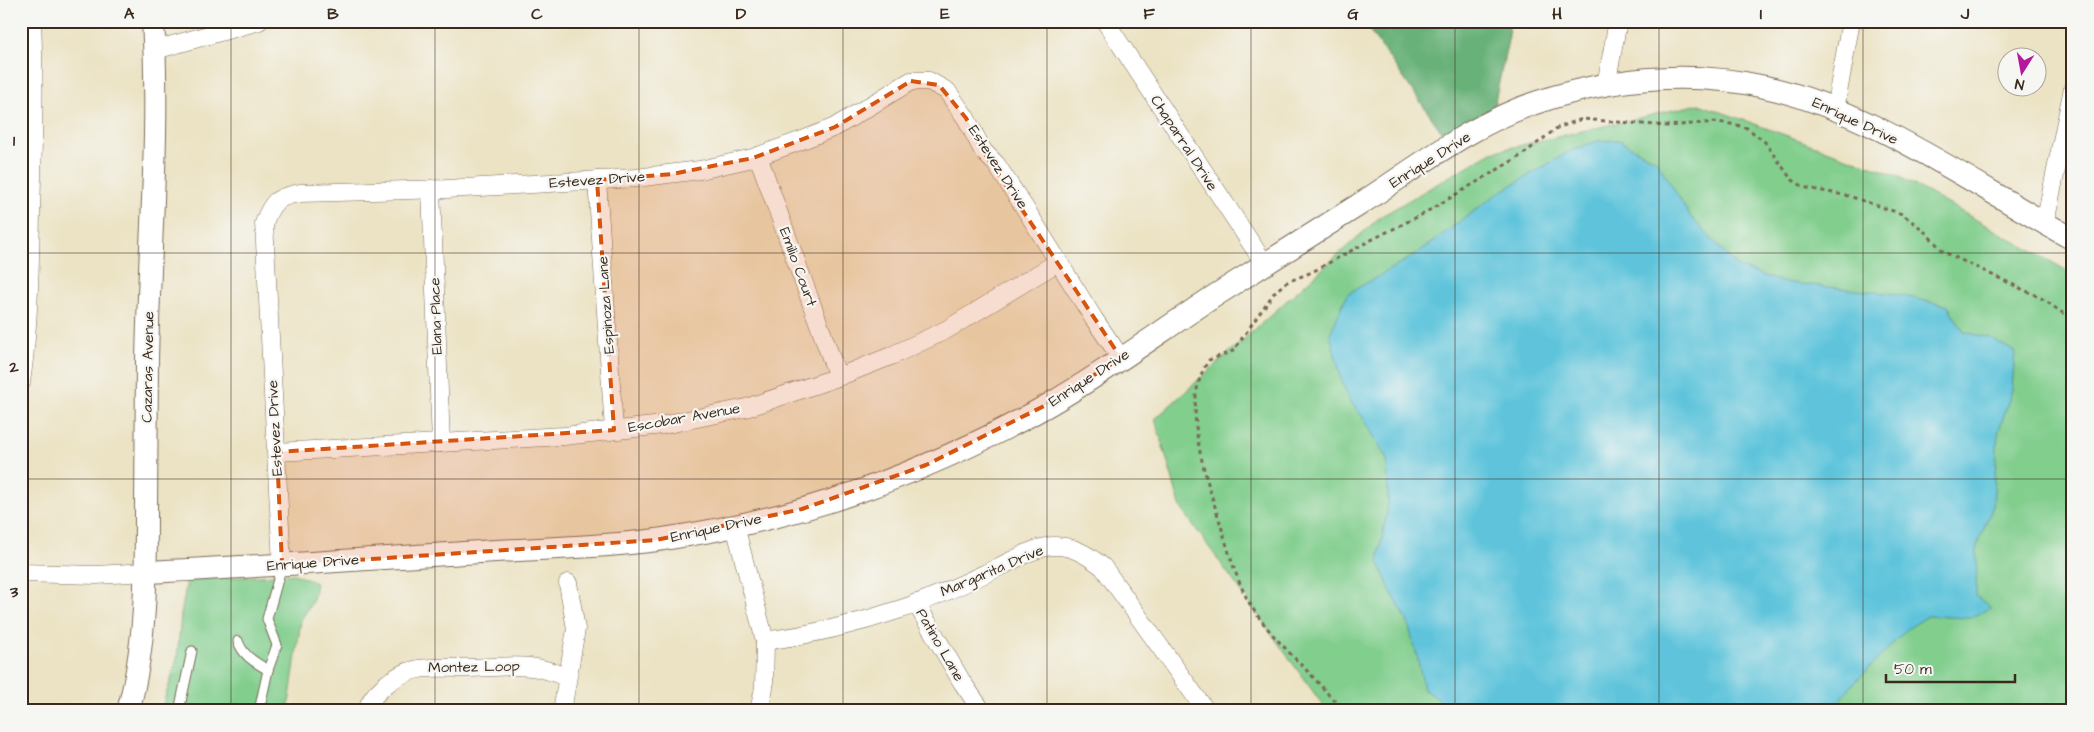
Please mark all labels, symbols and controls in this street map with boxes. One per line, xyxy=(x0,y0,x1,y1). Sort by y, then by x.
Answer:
text: A xyxy=(124,3,135,25)
text: B xyxy=(327,3,339,25)
text: C xyxy=(531,3,543,25)
text: D xyxy=(736,3,747,25)
text: E xyxy=(940,3,950,25)
text: F xyxy=(1143,3,1155,25)
text: G xyxy=(1347,3,1359,25)
text: H xyxy=(1552,3,1562,25)
text: I xyxy=(1760,3,1762,25)
text: J xyxy=(1960,3,1970,25)
north arrow xyxy=(1996,48,2046,98)
text: N xyxy=(2013,73,2026,94)
street label: Chaparral Drive xyxy=(1145,91,1223,195)
street label: Enrique Drive xyxy=(1809,92,1901,150)
street label: Estevez Drive xyxy=(963,121,1033,213)
street label: Enrique Drive xyxy=(1385,127,1475,193)
text: 1 xyxy=(13,130,16,152)
street label: Estevez Drive xyxy=(548,166,646,194)
street label: Emilio Court xyxy=(774,224,822,310)
street label: Espinoza Lane xyxy=(592,256,620,354)
street label: Elana Place xyxy=(424,277,448,355)
street label: Cazaras Avenue xyxy=(137,311,159,423)
street label: Enrique Drive xyxy=(1044,344,1134,412)
text: 2 xyxy=(8,356,19,378)
street label: Estevez Drive xyxy=(262,379,288,477)
street label: Escobar Avenue xyxy=(626,398,742,438)
street label: Enrique Drive xyxy=(669,508,763,548)
street label: Margarita Drive xyxy=(937,540,1047,603)
street label: Enrique Drive xyxy=(266,549,360,577)
text: 3 xyxy=(9,581,19,603)
street label: Patino Lane xyxy=(911,605,969,685)
scale bar xyxy=(1886,652,2015,684)
street label: Montez Loop xyxy=(428,656,520,678)
text: 50 m xyxy=(1894,659,1932,680)

